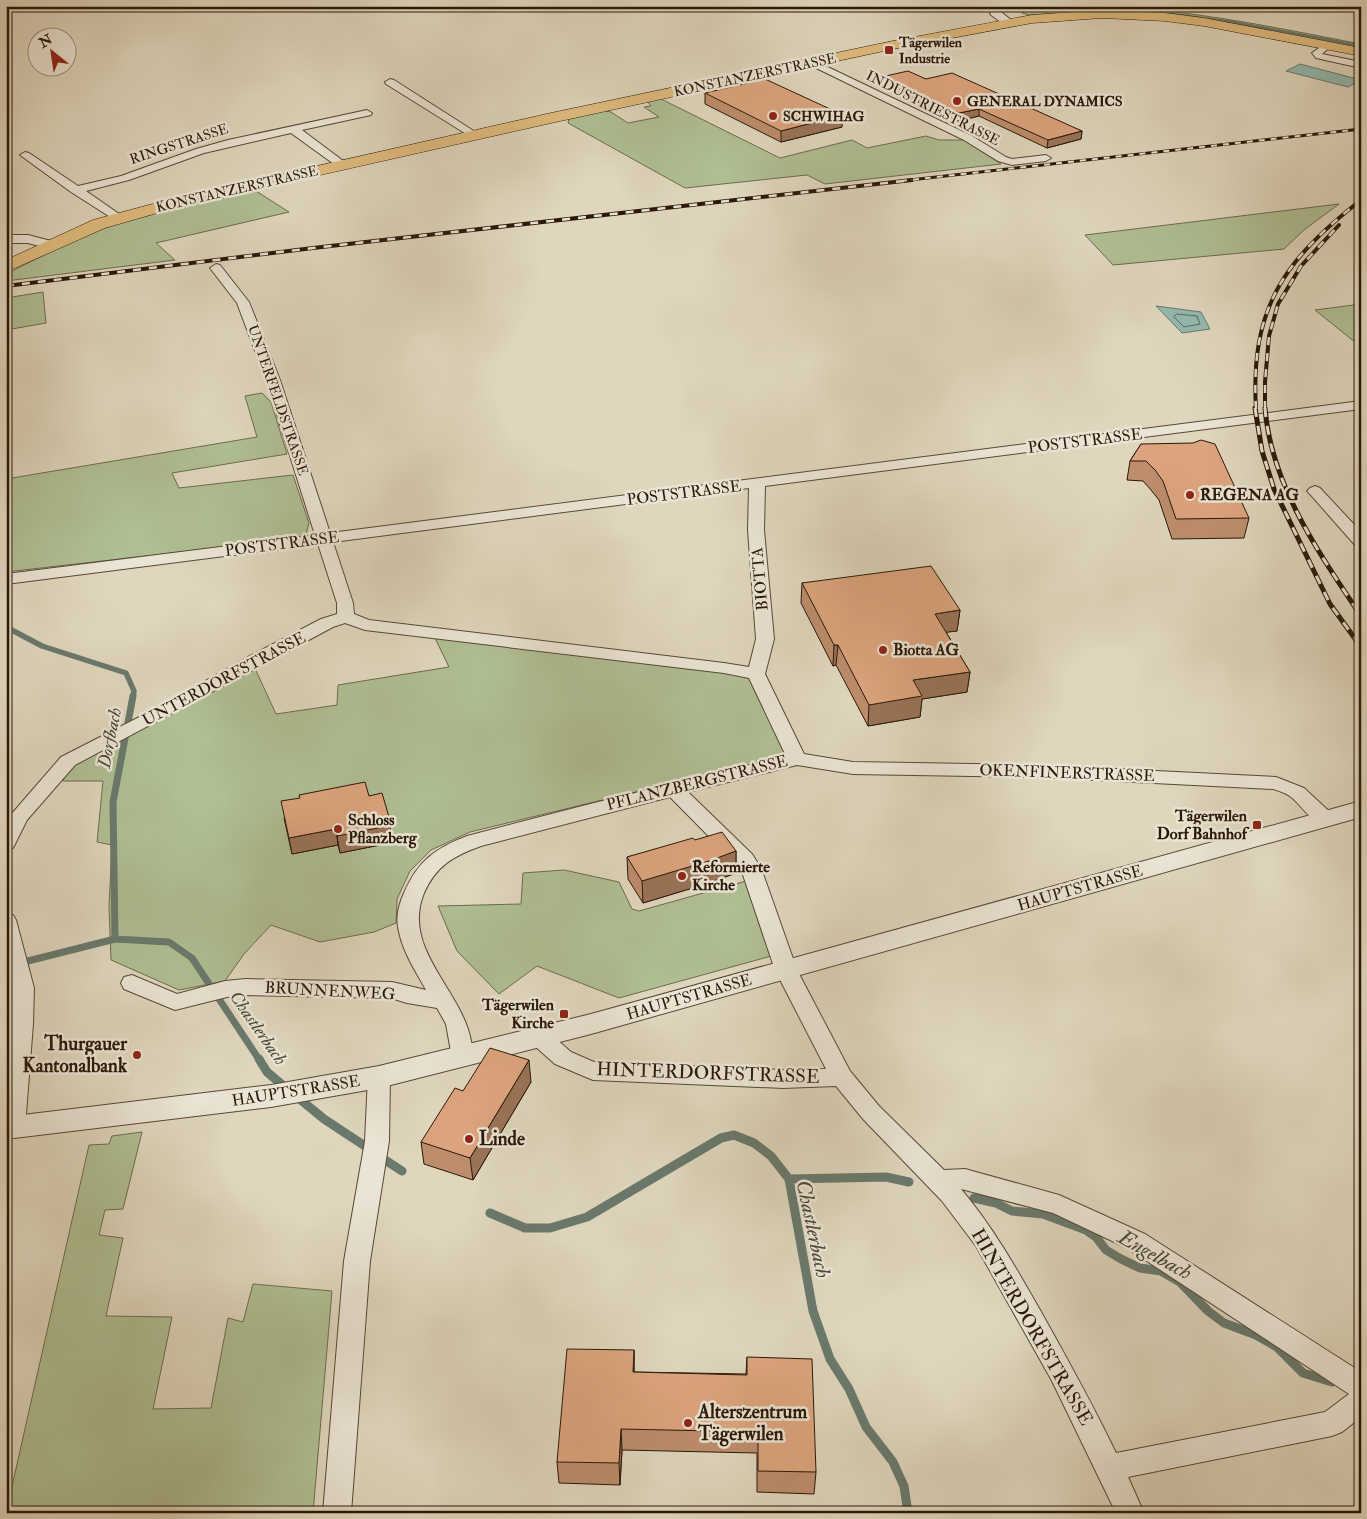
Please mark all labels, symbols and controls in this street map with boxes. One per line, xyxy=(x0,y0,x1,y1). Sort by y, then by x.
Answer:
north arrow xyxy=(28,28,78,78)
text: N xyxy=(35,30,56,52)
place label: Tägerwilen Industrie xyxy=(898,34,963,67)
marker: Tägerwilen Industrie xyxy=(883,44,895,56)
street label: KONSTANZERSTRASSE xyxy=(672,49,838,101)
street label: INDUSTRIESTRASSE xyxy=(863,67,1003,149)
place label: GENERAL DYNAMICS xyxy=(967,93,1123,110)
marker: GENERAL DYNAMICS xyxy=(951,95,963,107)
place label: SCHWIHAG xyxy=(783,108,865,125)
marker: SCHWIHAG xyxy=(767,110,779,122)
street label: RINGSTRASSE xyxy=(128,120,230,168)
street label: KONSTANZERSTRASSE xyxy=(154,162,320,216)
street label: UNTERFELDSTRASSE xyxy=(244,323,312,477)
street label: POSTSTRASSE xyxy=(1027,424,1143,458)
street label: POSTSTRASSE xyxy=(626,476,742,510)
place label: REGENA AG xyxy=(1200,485,1299,505)
marker: REGENA AG xyxy=(1184,489,1196,501)
street label: POSTSTRASSE xyxy=(224,527,340,561)
street label: BIOTTA xyxy=(747,546,773,612)
street label: UNTERDORFSTRASSE xyxy=(139,627,309,731)
place label: Biotta AG xyxy=(893,640,960,660)
marker: Biotta AG xyxy=(877,644,889,656)
water label: Dorfbach xyxy=(93,706,127,771)
street label: PFLANZBERGSTRASSE xyxy=(604,751,790,815)
street label: OKENFINERSTRASSE xyxy=(979,760,1155,786)
place label: Tägerwilen Dorf Bahnhof xyxy=(1157,806,1250,844)
place label: Schloss Pflanzberg xyxy=(348,810,418,849)
marker: Tägerwilen Dorf Bahnhof xyxy=(1251,819,1263,831)
marker: Schloss Pflanzberg xyxy=(332,823,344,835)
place label: Reformierte Kirche xyxy=(692,857,770,895)
street label: HAUPTSTRASSE xyxy=(1015,861,1145,915)
marker: Reformierte Kirche xyxy=(676,870,688,882)
street label: HAUPTSTRASSE xyxy=(624,970,754,1024)
street label: BRUNNENWEG xyxy=(264,978,396,1004)
water label: Chastlerbach xyxy=(224,987,292,1069)
place label: Tägerwilen Kirche xyxy=(481,995,555,1033)
marker: Tägerwilen Kirche xyxy=(558,1008,570,1020)
place label: Thurgauer Kantonalbank xyxy=(23,1032,128,1078)
marker: Thurgauer Kantonalbank xyxy=(131,1049,143,1061)
street label: HINTERDORFSTRASSE xyxy=(596,1057,820,1089)
street label: HAUPTSTRASSE xyxy=(230,1071,362,1111)
place label: Linde xyxy=(479,1127,525,1151)
marker: Linde xyxy=(463,1133,475,1145)
water label: Chastlerbach xyxy=(789,1178,837,1280)
water label: Engelbach xyxy=(1112,1223,1197,1286)
street label: HINTERDORFSTRASSE xyxy=(966,1224,1098,1430)
place label: Alterszentrum Tägerwilen xyxy=(697,1400,807,1447)
marker: Alterszentrum Tägerwilen xyxy=(682,1417,694,1429)

